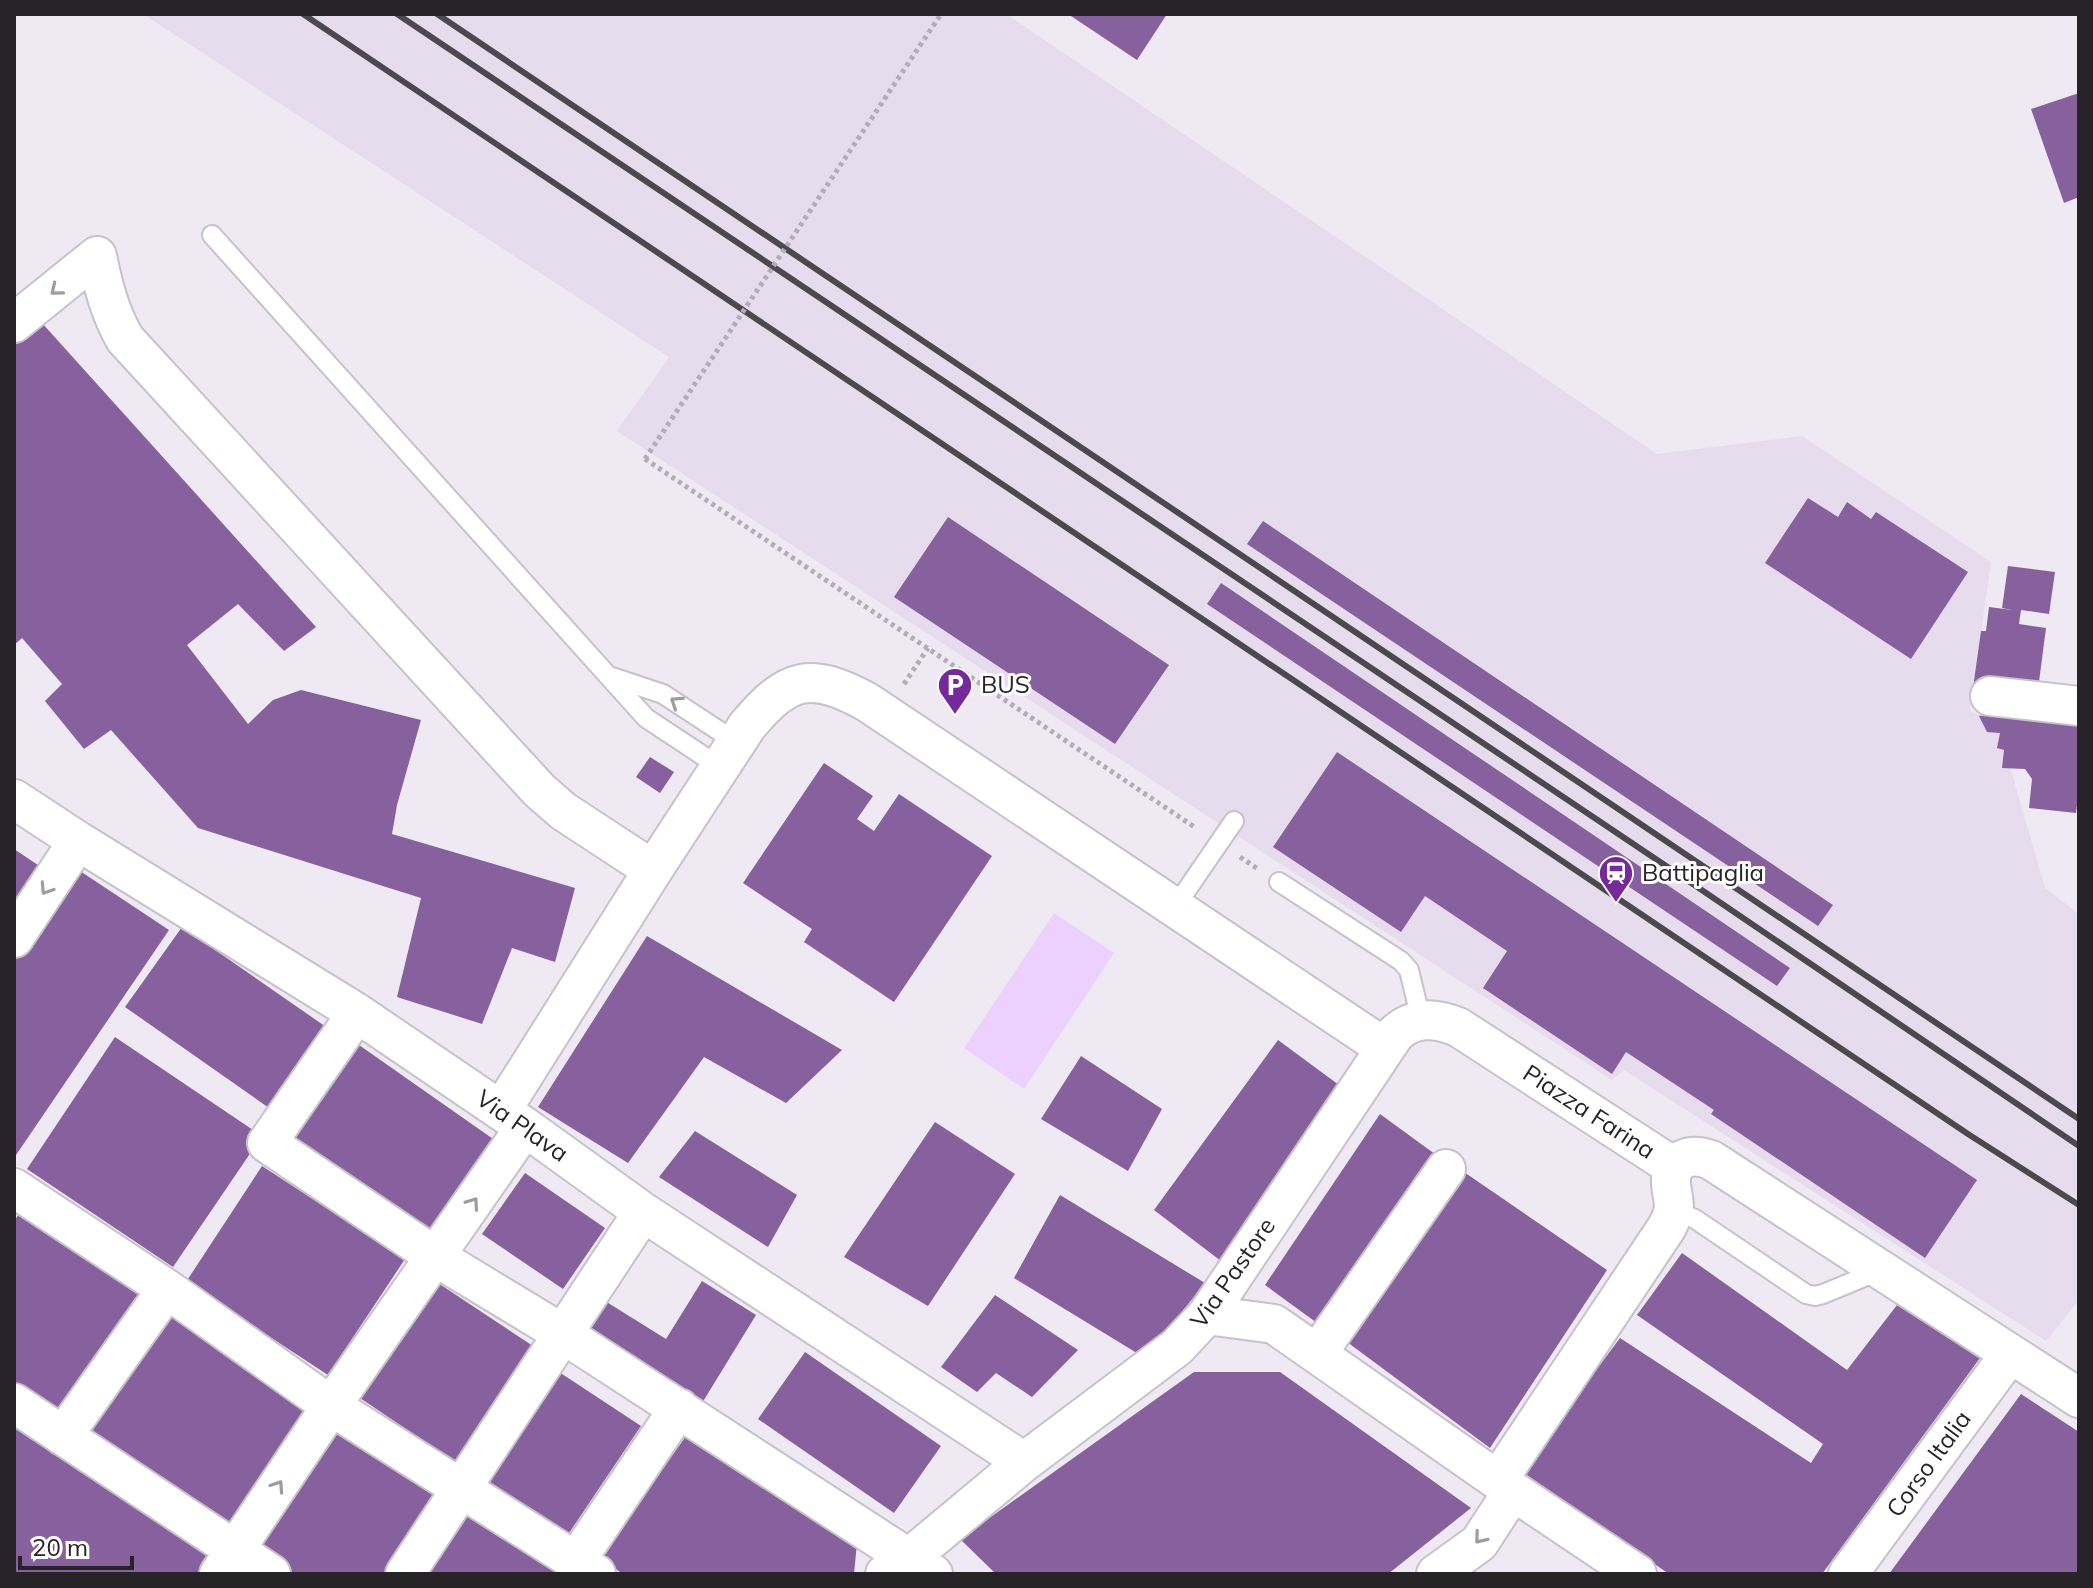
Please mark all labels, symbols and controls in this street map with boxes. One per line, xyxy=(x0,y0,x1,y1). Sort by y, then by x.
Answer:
one-way arrow xyxy=(50,280,65,295)
parking icon: BUS xyxy=(936,666,974,716)
place label: BUS xyxy=(981,669,1030,699)
one-way arrow xyxy=(671,697,685,712)
station icon: Battipaglia xyxy=(1597,854,1635,904)
place label: Battipaglia xyxy=(1642,857,1764,887)
one-way arrow xyxy=(41,880,56,895)
street label: Piazza Farina xyxy=(1518,1057,1661,1165)
street label: Via Plava xyxy=(471,1083,574,1168)
one-way arrow xyxy=(463,1197,478,1211)
street label: Via Pastore xyxy=(1183,1211,1281,1333)
street label: Corso Italia xyxy=(1879,1404,1977,1523)
one-way arrow xyxy=(268,1480,283,1494)
scale bar xyxy=(20,1520,132,1570)
one-way arrow xyxy=(1475,1528,1490,1543)
text: 20 m xyxy=(32,1532,88,1562)

